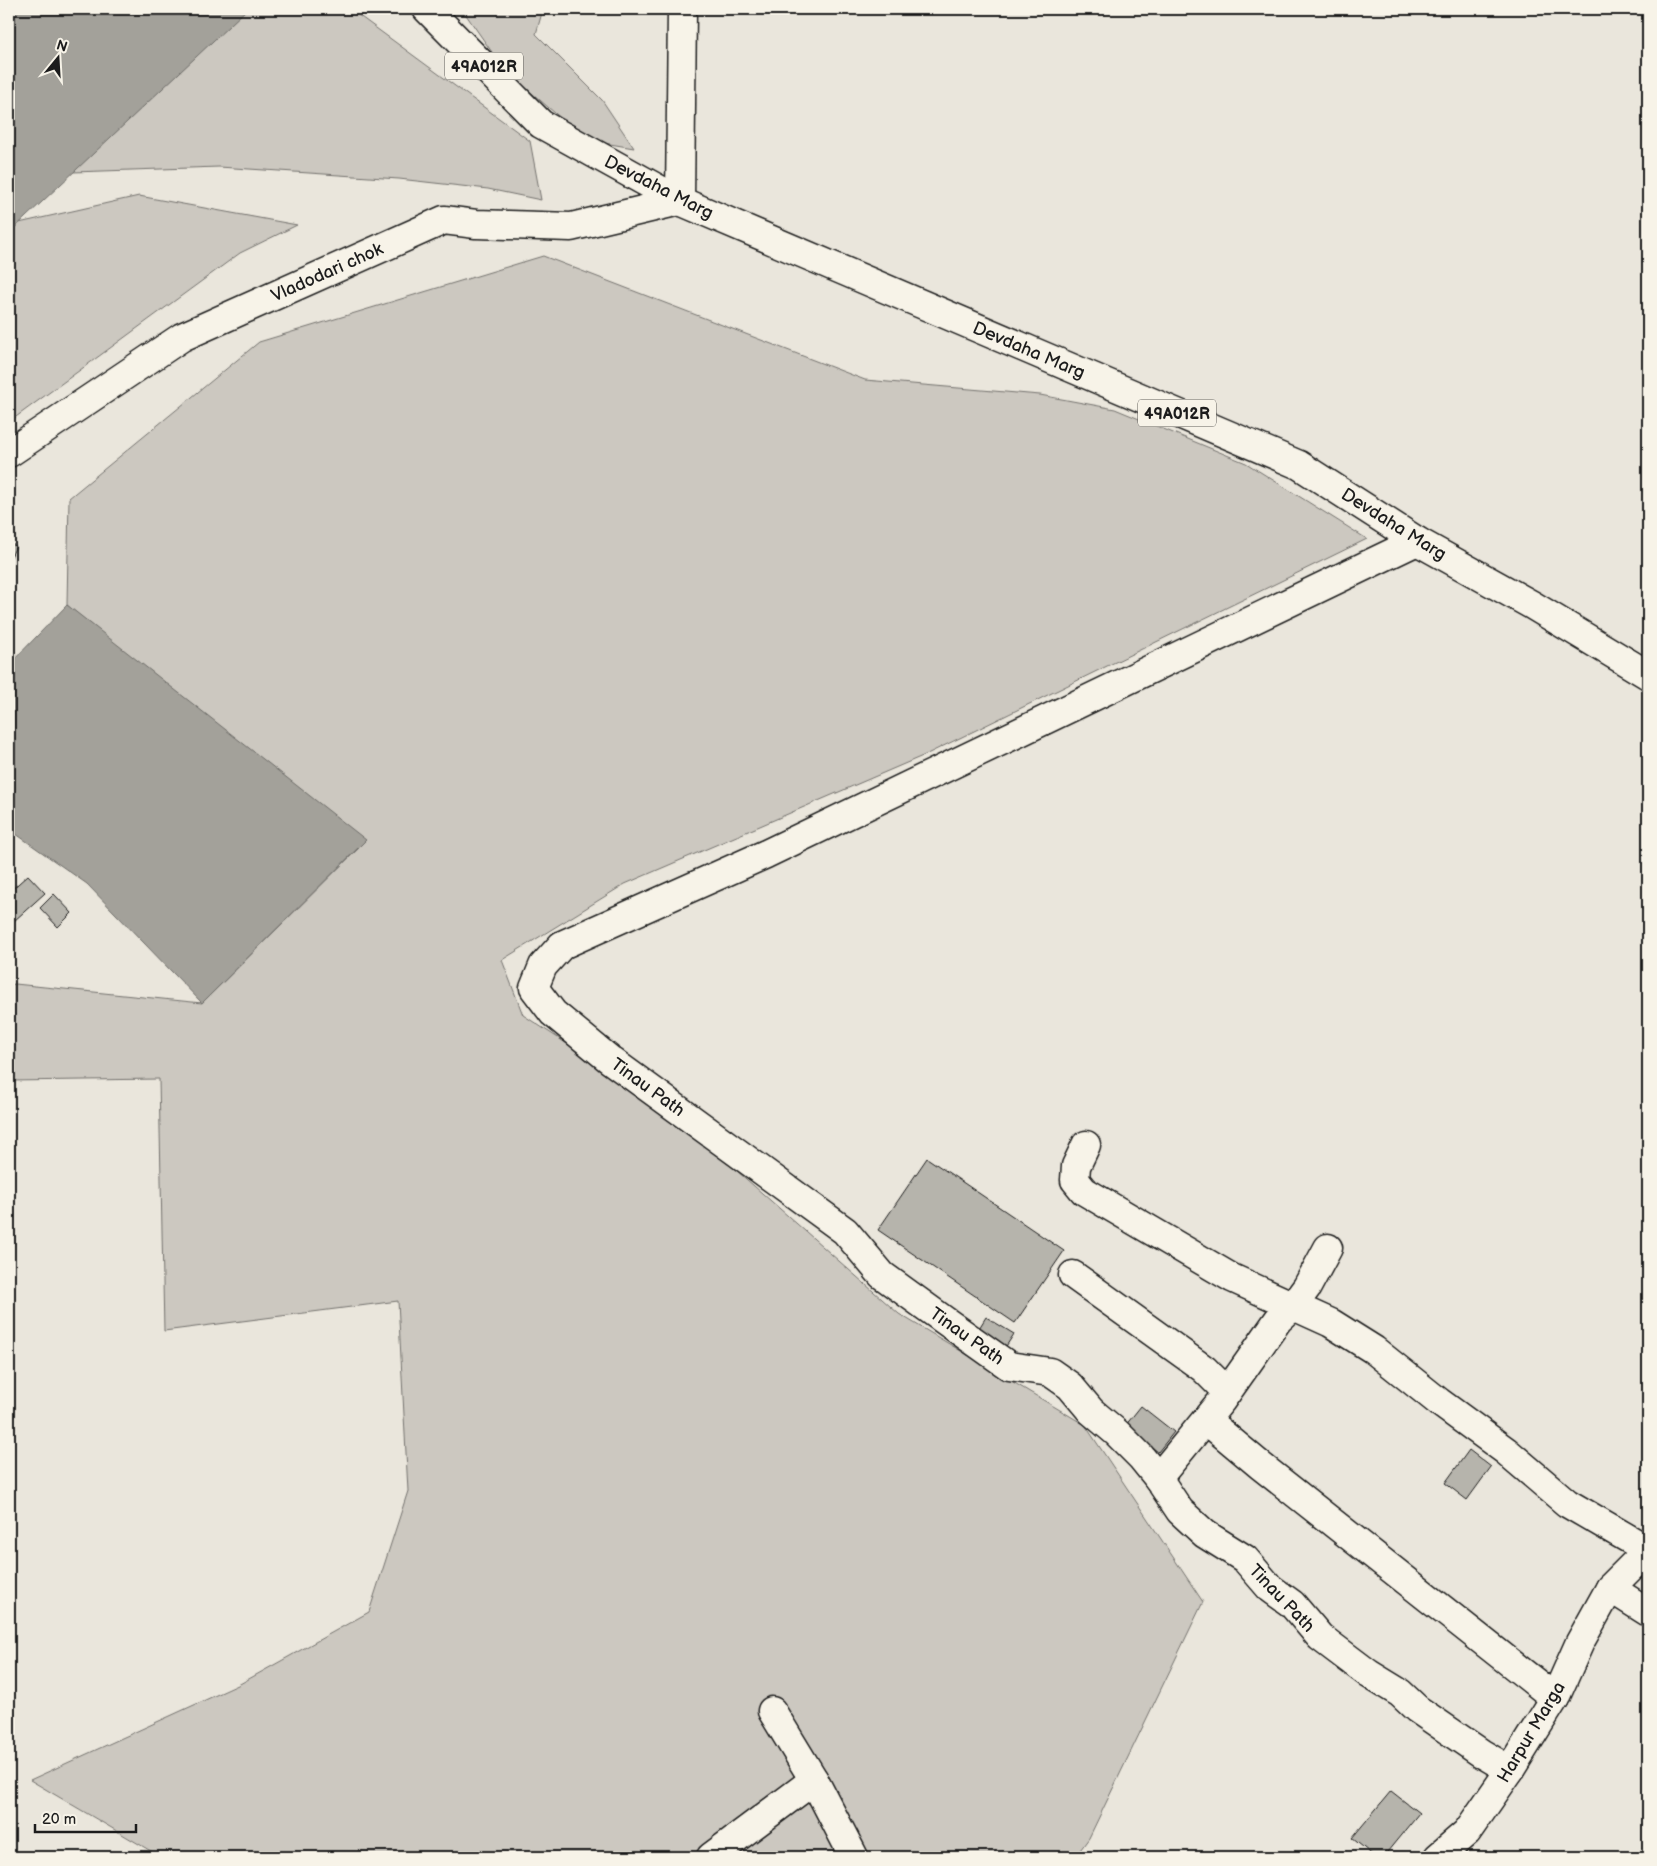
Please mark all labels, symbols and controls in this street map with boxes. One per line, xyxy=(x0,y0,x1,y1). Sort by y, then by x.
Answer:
north arrow xyxy=(32,32,82,82)
text: N xyxy=(54,36,69,56)
road number: 49A012R xyxy=(445,52,523,80)
street label: Devdaha Marg xyxy=(601,151,717,224)
street label: Vladodari chok xyxy=(268,238,387,307)
street label: Devdaha Marg xyxy=(970,317,1088,384)
road number: 49A012R xyxy=(1138,399,1216,426)
street label: Devdaha Marg xyxy=(1337,484,1450,565)
street label: Tinau Path xyxy=(607,1054,689,1121)
street label: Tinau Path xyxy=(926,1303,1008,1370)
street label: Tinau Path xyxy=(1244,1560,1319,1637)
street label: Harpur Marga xyxy=(1493,1678,1570,1787)
scale bar xyxy=(35,1801,136,1833)
text: 20 m xyxy=(42,1810,76,1829)

